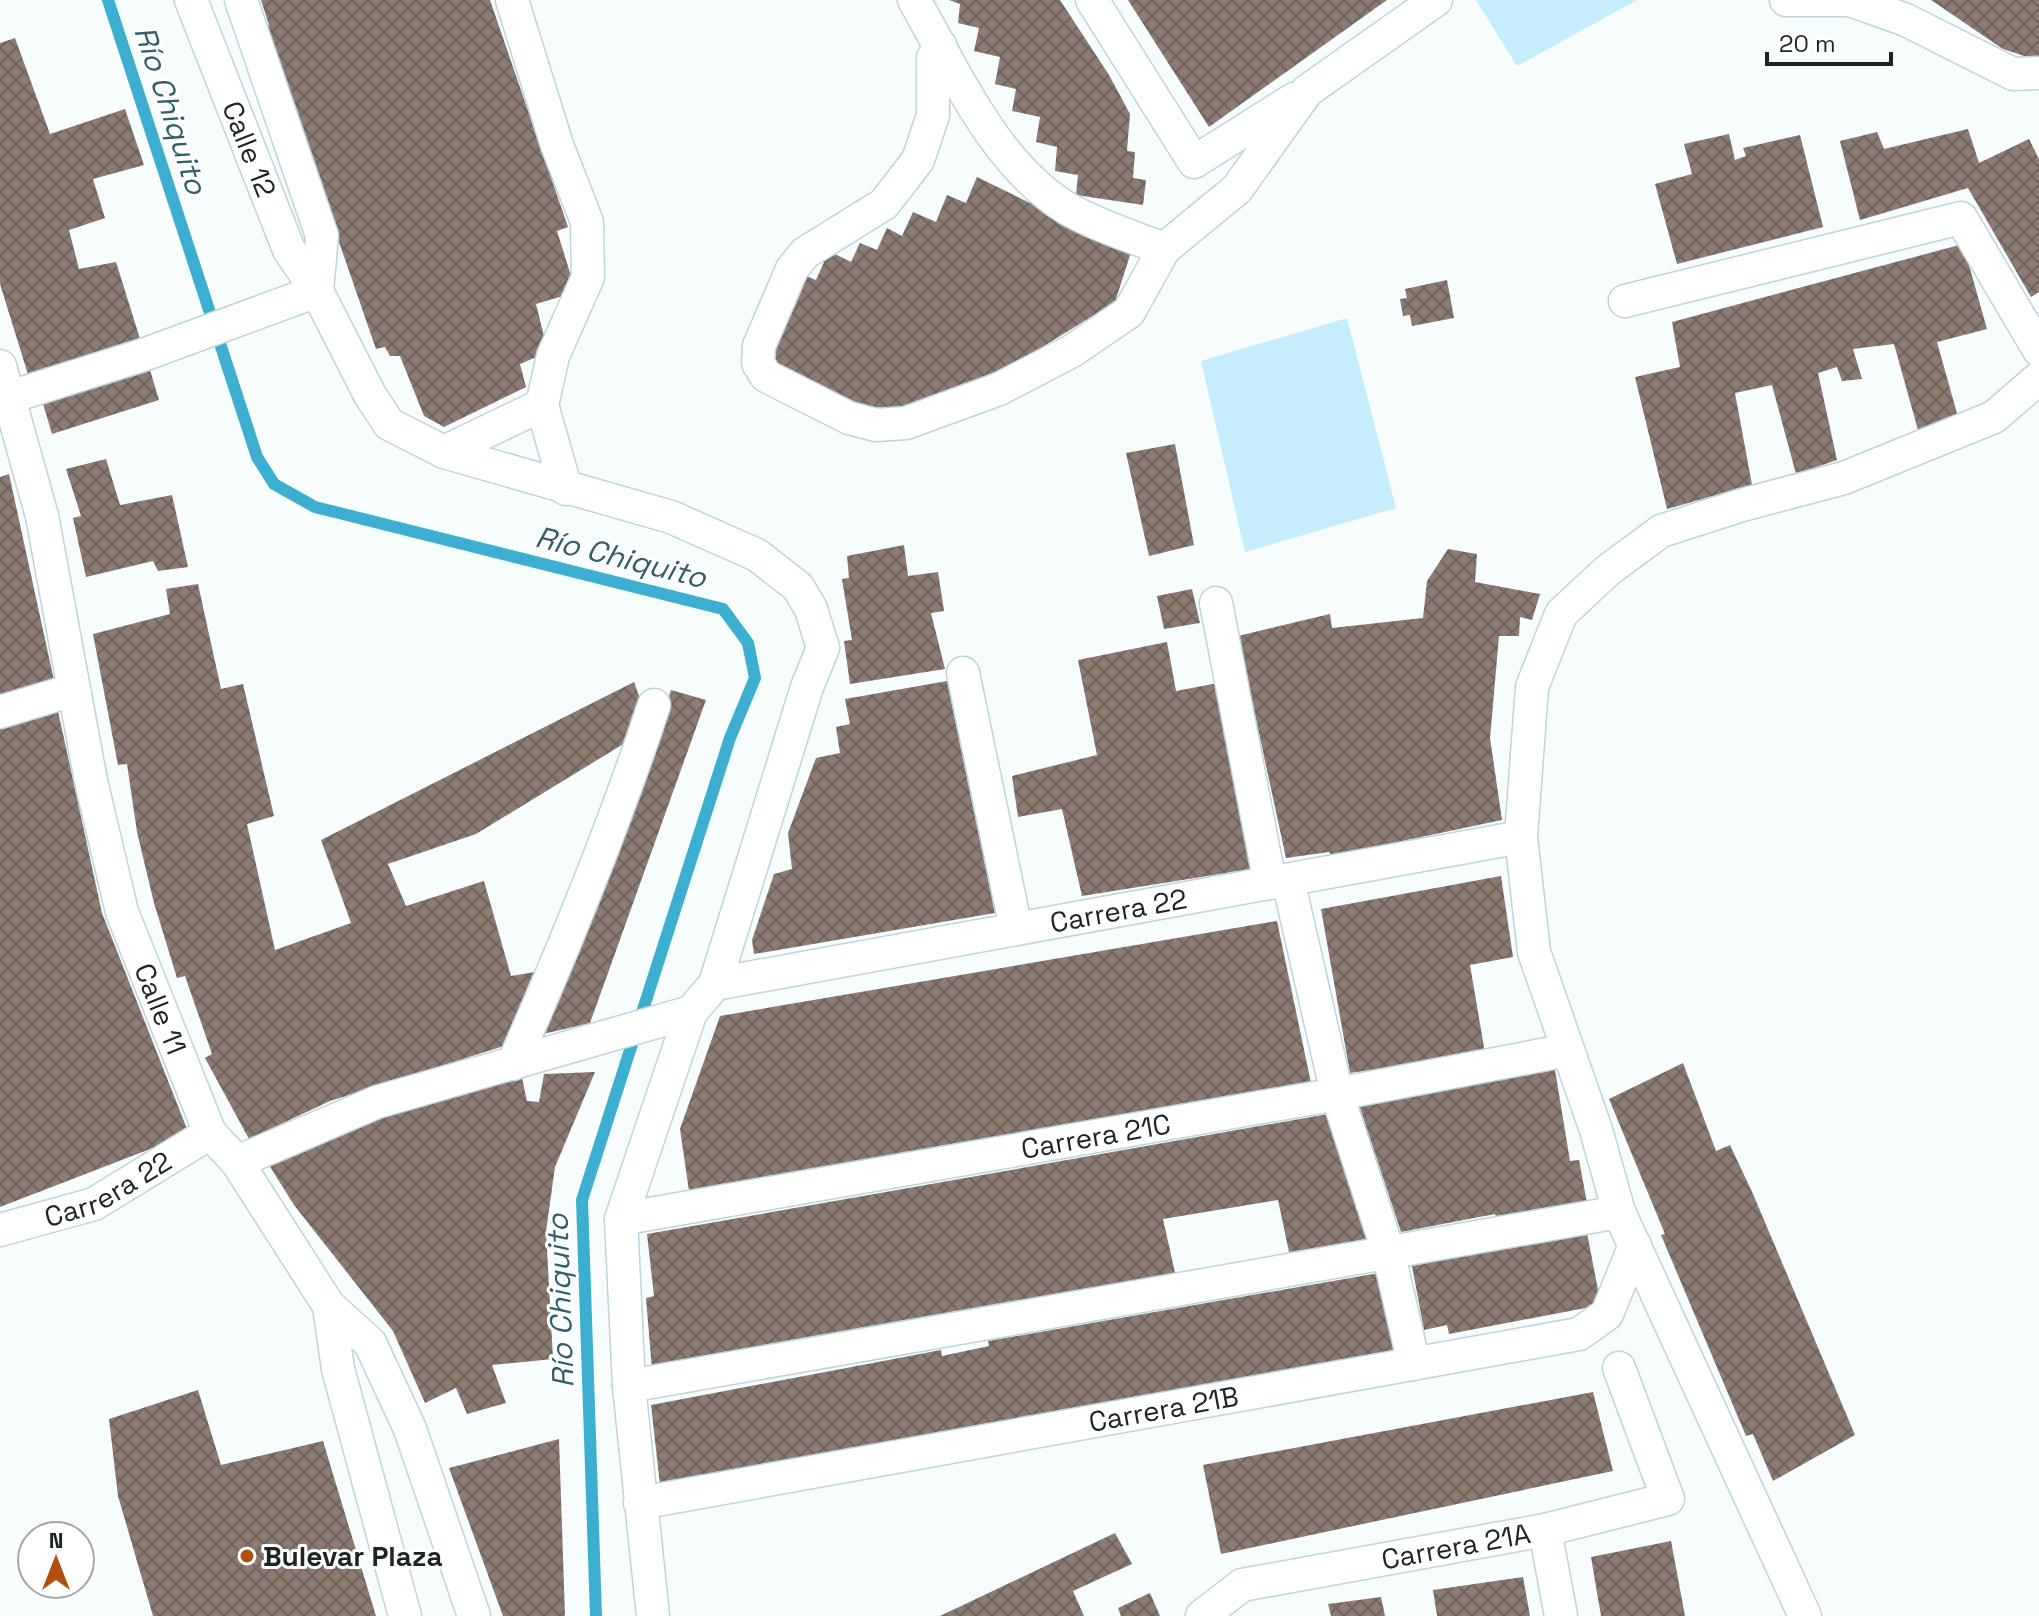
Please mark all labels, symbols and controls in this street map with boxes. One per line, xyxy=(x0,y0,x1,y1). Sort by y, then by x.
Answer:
scale bar xyxy=(1767,16,1891,66)
water label: Río Chiquito xyxy=(126,21,217,200)
text: 20 m xyxy=(1779,28,1836,59)
street label: Calle 12 xyxy=(214,96,284,202)
water label: Río Chiquito xyxy=(532,517,712,597)
street label: Carrera 22 xyxy=(1047,880,1190,941)
street label: Calle 11 xyxy=(126,958,195,1060)
street label: Carrera 21C xyxy=(1018,1105,1173,1167)
street label: Carrera 22 xyxy=(40,1143,178,1235)
water label: Río Chiquito xyxy=(537,1212,583,1389)
street label: Carrera 21B xyxy=(1086,1378,1241,1440)
street label: Carrera 21A xyxy=(1378,1515,1533,1577)
north arrow xyxy=(16,1520,96,1600)
text: N xyxy=(49,1526,63,1554)
place label: Bulevar Plaza xyxy=(263,1538,443,1574)
marker: Bulevar Plaza xyxy=(238,1547,256,1565)

